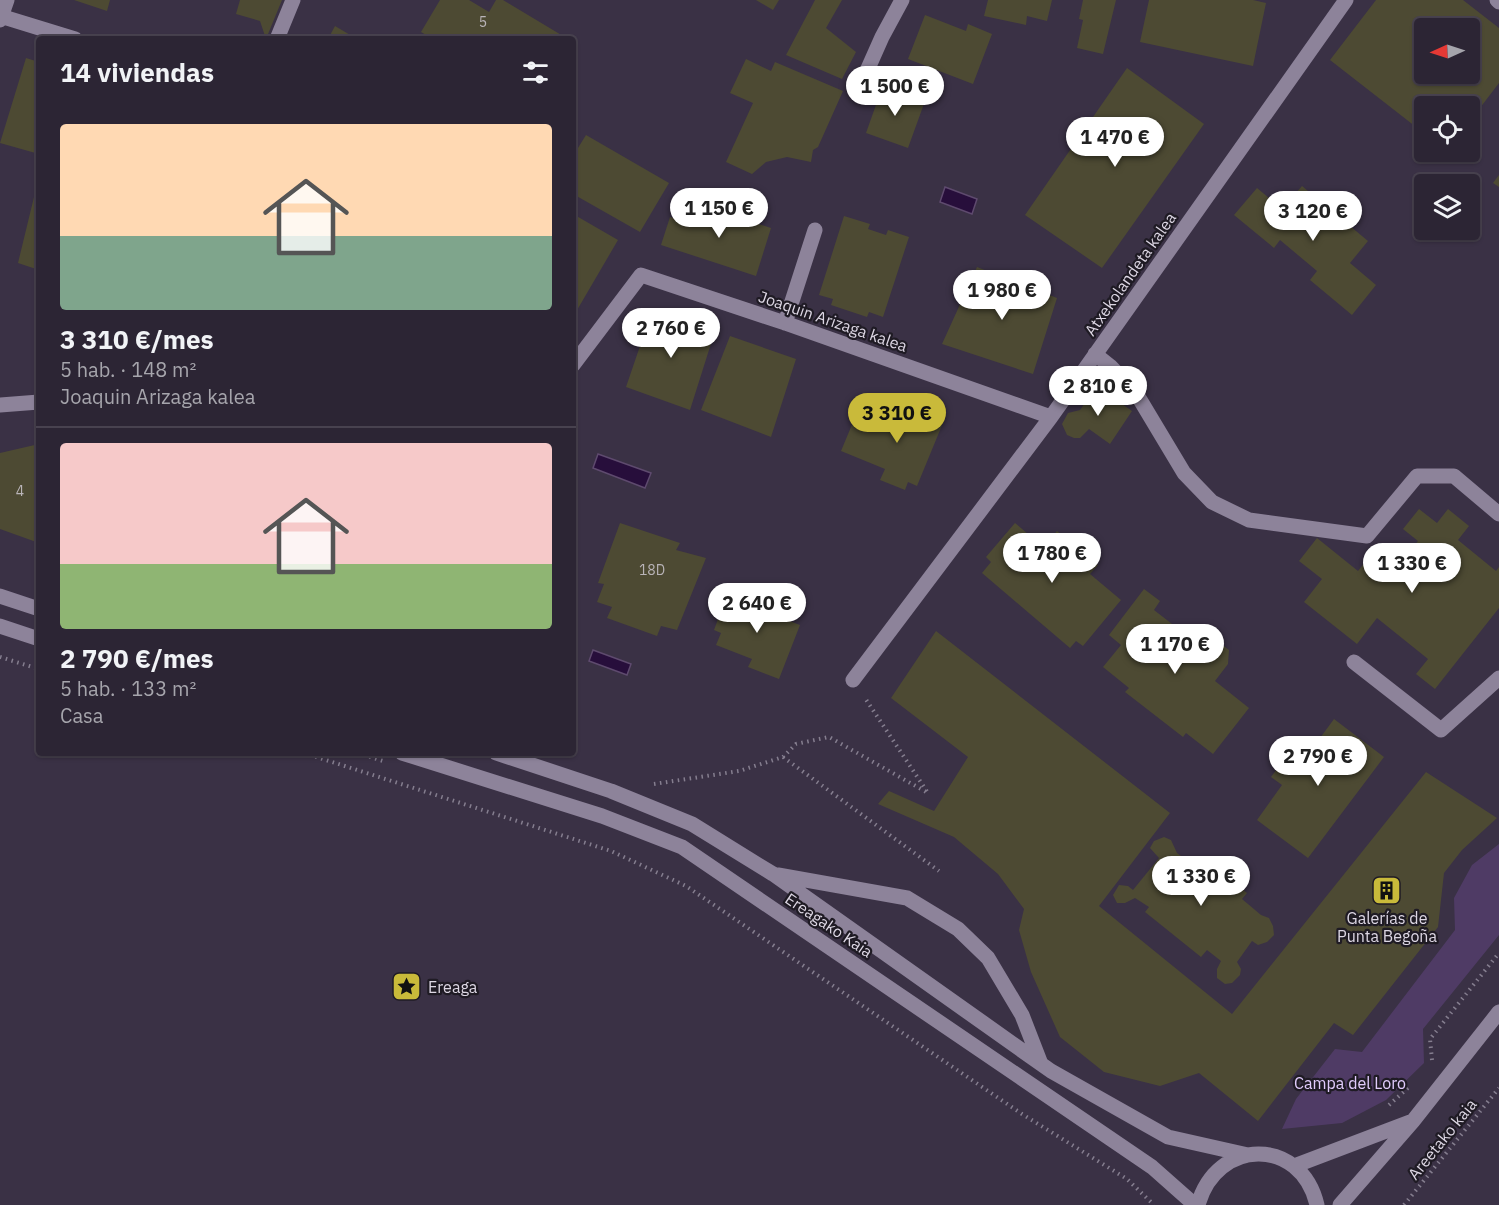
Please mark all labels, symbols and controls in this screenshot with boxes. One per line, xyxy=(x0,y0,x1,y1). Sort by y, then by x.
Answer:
house number: 5 xyxy=(479,13,487,31)
north arrow xyxy=(1414,18,1480,84)
map controls xyxy=(1414,18,1480,240)
text: 14 viviendas xyxy=(60,55,214,89)
icon: filters xyxy=(519,56,552,89)
pin: 1 500 € xyxy=(840,66,950,117)
text: 1 500 € xyxy=(860,72,930,99)
button: locate xyxy=(1414,96,1480,162)
pin: 1 470 € xyxy=(1060,117,1170,168)
text: 1 470 € xyxy=(1080,123,1150,150)
icon: home xyxy=(252,163,360,271)
button: layers xyxy=(1414,174,1480,240)
pin: 1 150 € xyxy=(664,188,774,239)
pin: 3 120 € xyxy=(1258,191,1368,242)
text: 1 150 € xyxy=(684,194,754,221)
text: 3 120 € xyxy=(1278,197,1348,224)
street label: Atxekolandeta kalea xyxy=(1080,208,1180,340)
pin: 1 980 € xyxy=(947,270,1057,321)
text: 1 980 € xyxy=(967,276,1037,303)
street label: Joaquin Arizaga kalea xyxy=(756,286,911,356)
pin: 2 760 € xyxy=(616,308,726,359)
text: 2 760 € xyxy=(636,314,706,341)
text: 3 310 €/mes xyxy=(60,322,214,356)
text: 5 hab. · 148 m² xyxy=(60,356,196,383)
pin: 2 810 € xyxy=(1043,366,1153,417)
text: 2 810 € xyxy=(1063,372,1133,399)
text: Joaquin Arizaga kalea xyxy=(60,383,255,410)
pin: 3 310 € xyxy=(842,393,952,444)
text: 3 310 € xyxy=(862,399,932,426)
house number: 4 xyxy=(16,482,24,500)
icon: home xyxy=(252,482,360,590)
pin: 1 780 € xyxy=(997,533,1107,584)
text: 1 780 € xyxy=(1017,539,1087,566)
pin: 1 330 € xyxy=(1357,543,1467,594)
text: 1 330 € xyxy=(1377,549,1447,576)
house number: 18D xyxy=(639,561,665,579)
pin: 2 640 € xyxy=(702,583,812,634)
text: 2 640 € xyxy=(722,589,792,616)
pin: 1 170 € xyxy=(1120,624,1230,675)
text: 1 170 € xyxy=(1140,630,1210,657)
text: 2 790 €/mes xyxy=(60,641,214,675)
text: 5 hab. · 133 m² xyxy=(60,675,196,702)
text: Casa xyxy=(60,702,104,729)
pin: 2 790 € xyxy=(1263,736,1373,787)
text: 2 790 € xyxy=(1283,742,1353,769)
pin: 1 330 € xyxy=(1146,856,1256,907)
text: 1 330 € xyxy=(1166,862,1236,889)
building icon: Galerías de Punta Begoña xyxy=(1371,874,1403,906)
street label: Ereagako Kaia xyxy=(781,888,877,962)
place label: Galerías de Punta Begoña xyxy=(1337,908,1437,946)
place icon: Ereaga xyxy=(391,971,423,1003)
place label: Ereaga xyxy=(428,977,478,997)
park label: Campa del Loro xyxy=(1294,1073,1406,1093)
street label: Areetako kaia xyxy=(1403,1094,1481,1183)

